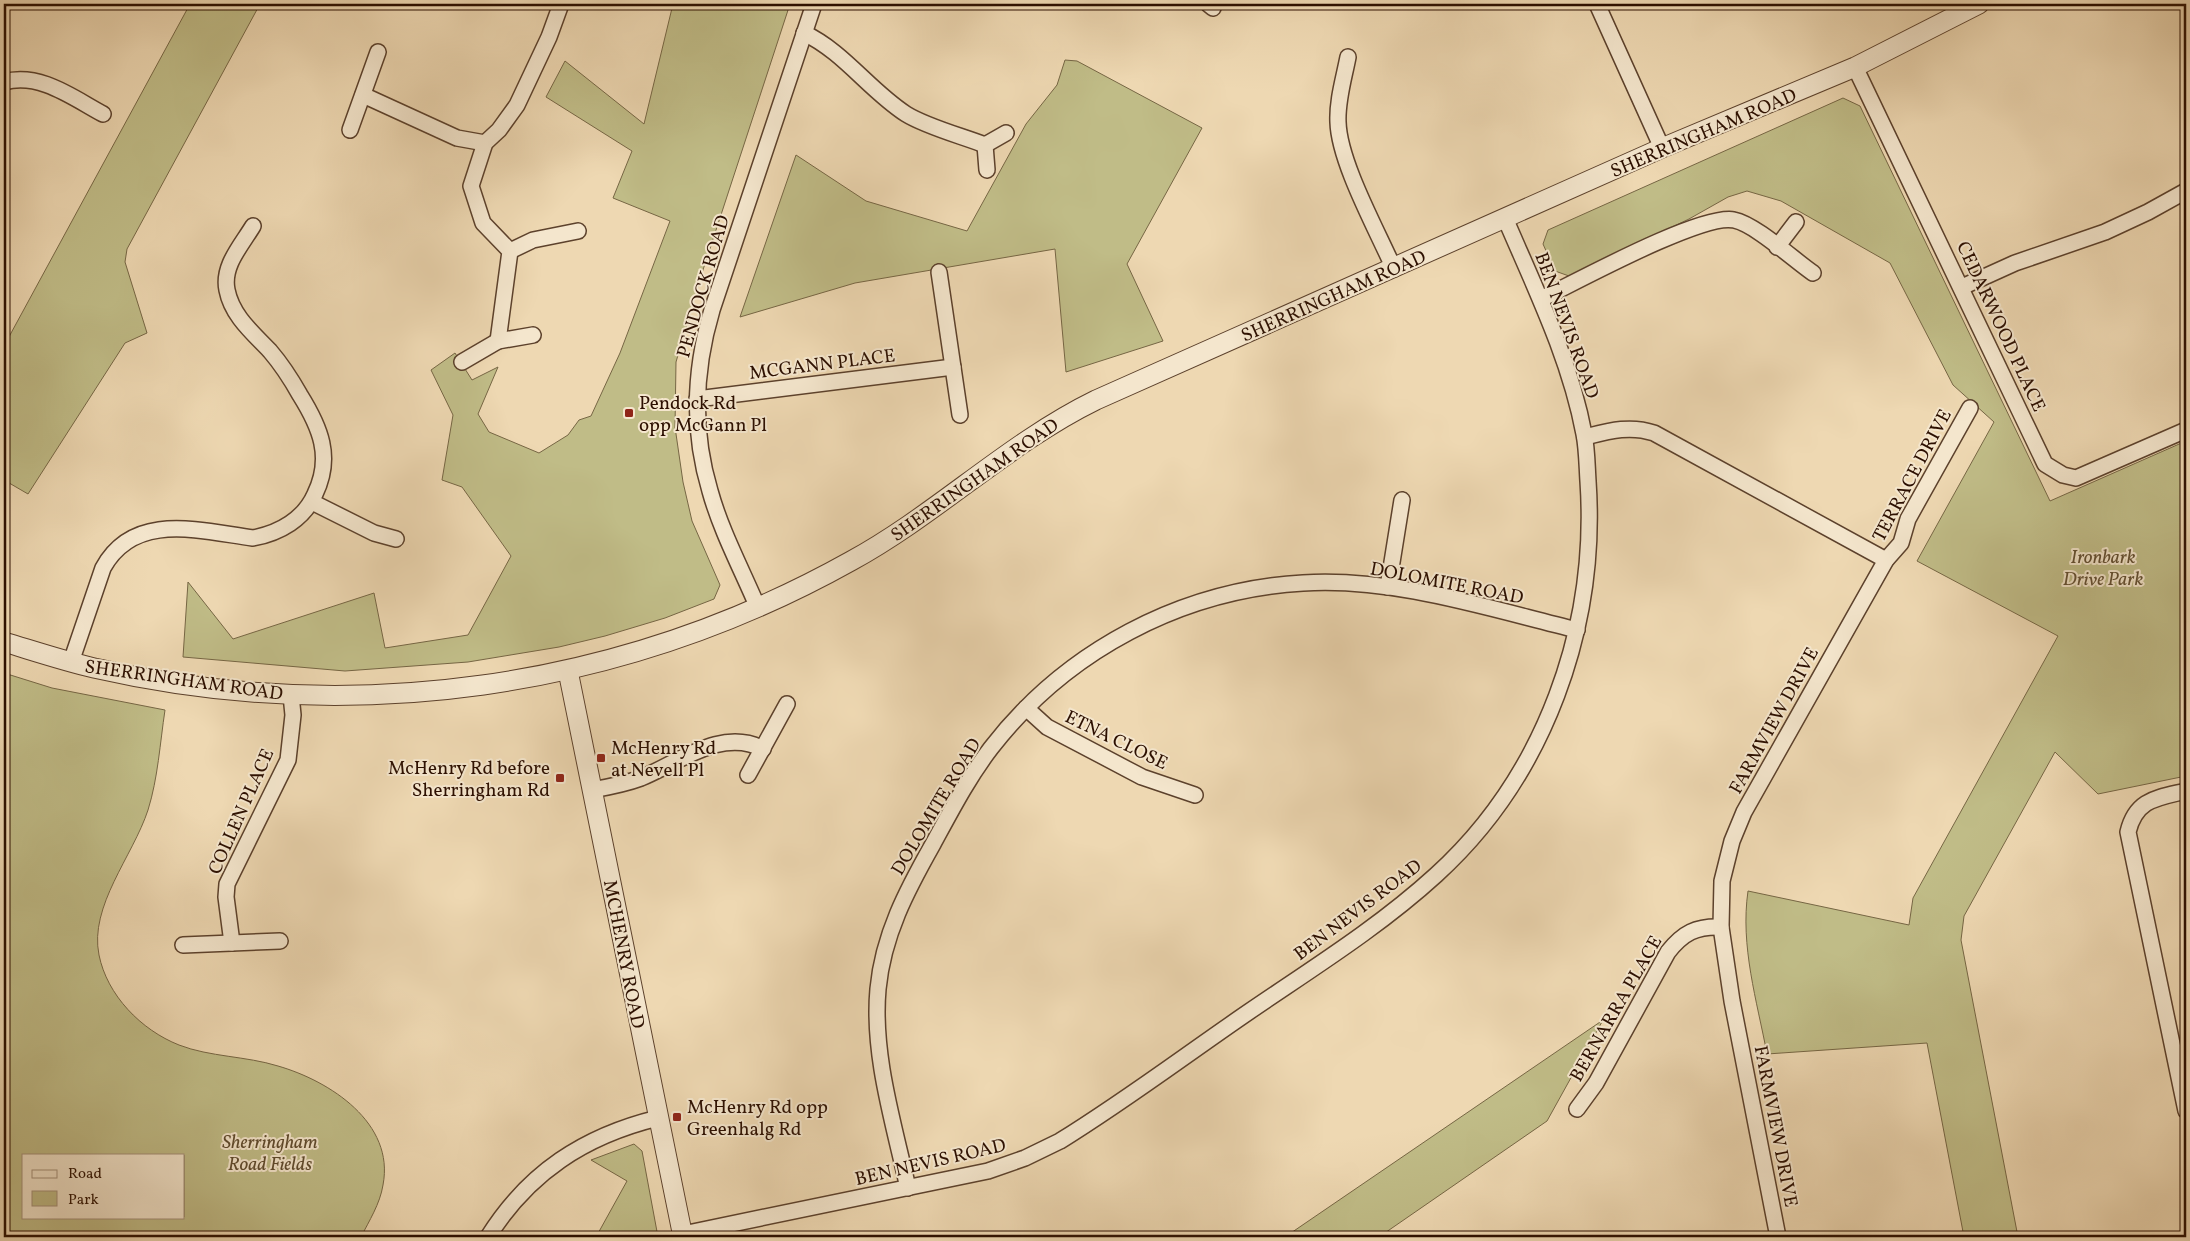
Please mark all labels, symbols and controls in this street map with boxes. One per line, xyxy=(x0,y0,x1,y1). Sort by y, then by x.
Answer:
street label: SHERRINGHAM ROAD xyxy=(1607,83,1801,185)
street label: PENDOCK ROAD xyxy=(671,212,737,361)
street label: CEDARWOOD PLACE xyxy=(1949,237,2051,416)
street label: SHERRINGHAM ROAD xyxy=(1237,244,1431,349)
street label: BEN NEVIS ROAD xyxy=(1528,249,1605,403)
street label: MCGANN PLACE xyxy=(748,343,897,387)
place label: Pendock Rd opp McGann Pl xyxy=(639,391,767,439)
street label: TERRACE DRIVE xyxy=(1867,405,1959,547)
marker: Pendock Rd opp McGann Pl xyxy=(623,407,635,419)
street label: SHERRINGHAM ROAD xyxy=(886,413,1065,549)
park label: Ironbark Drive Park xyxy=(2063,545,2143,593)
street label: DOLOMITE ROAD xyxy=(1368,556,1526,612)
street label: FARMVIEW DRIVE xyxy=(1724,643,1826,799)
street label: SHERRINGHAM ROAD xyxy=(83,654,285,708)
street label: ETNA CLOSE xyxy=(1060,705,1172,777)
street label: DOLOMITE ROAD xyxy=(885,733,988,881)
place label: McHenry Rd at Nevell Pl xyxy=(611,736,716,784)
street label: COLLEN PLACE xyxy=(202,745,281,879)
marker: McHenry Rd at Nevell Pl xyxy=(595,752,607,764)
place label: McHenry Rd before Sherringham Rd xyxy=(388,756,550,804)
marker: McHenry Rd before Sherringham Rd xyxy=(554,772,566,784)
street label: BEN NEVIS ROAD xyxy=(1289,854,1428,967)
street label: MCHENRY ROAD xyxy=(596,878,650,1031)
street label: BERNARRA PLACE xyxy=(1564,931,1669,1087)
street label: FARMVIEW DRIVE xyxy=(1747,1043,1803,1209)
place label: McHenry Rd opp Greenhalg Rd xyxy=(687,1095,828,1143)
marker: McHenry Rd opp Greenhalg Rd xyxy=(671,1111,683,1123)
park label: Sherringham Road Fields xyxy=(222,1130,318,1178)
street label: BEN NEVIS ROAD xyxy=(852,1133,1009,1193)
legend xyxy=(22,1154,185,1218)
text: Road xyxy=(68,1164,102,1185)
text: Park xyxy=(68,1190,99,1211)

